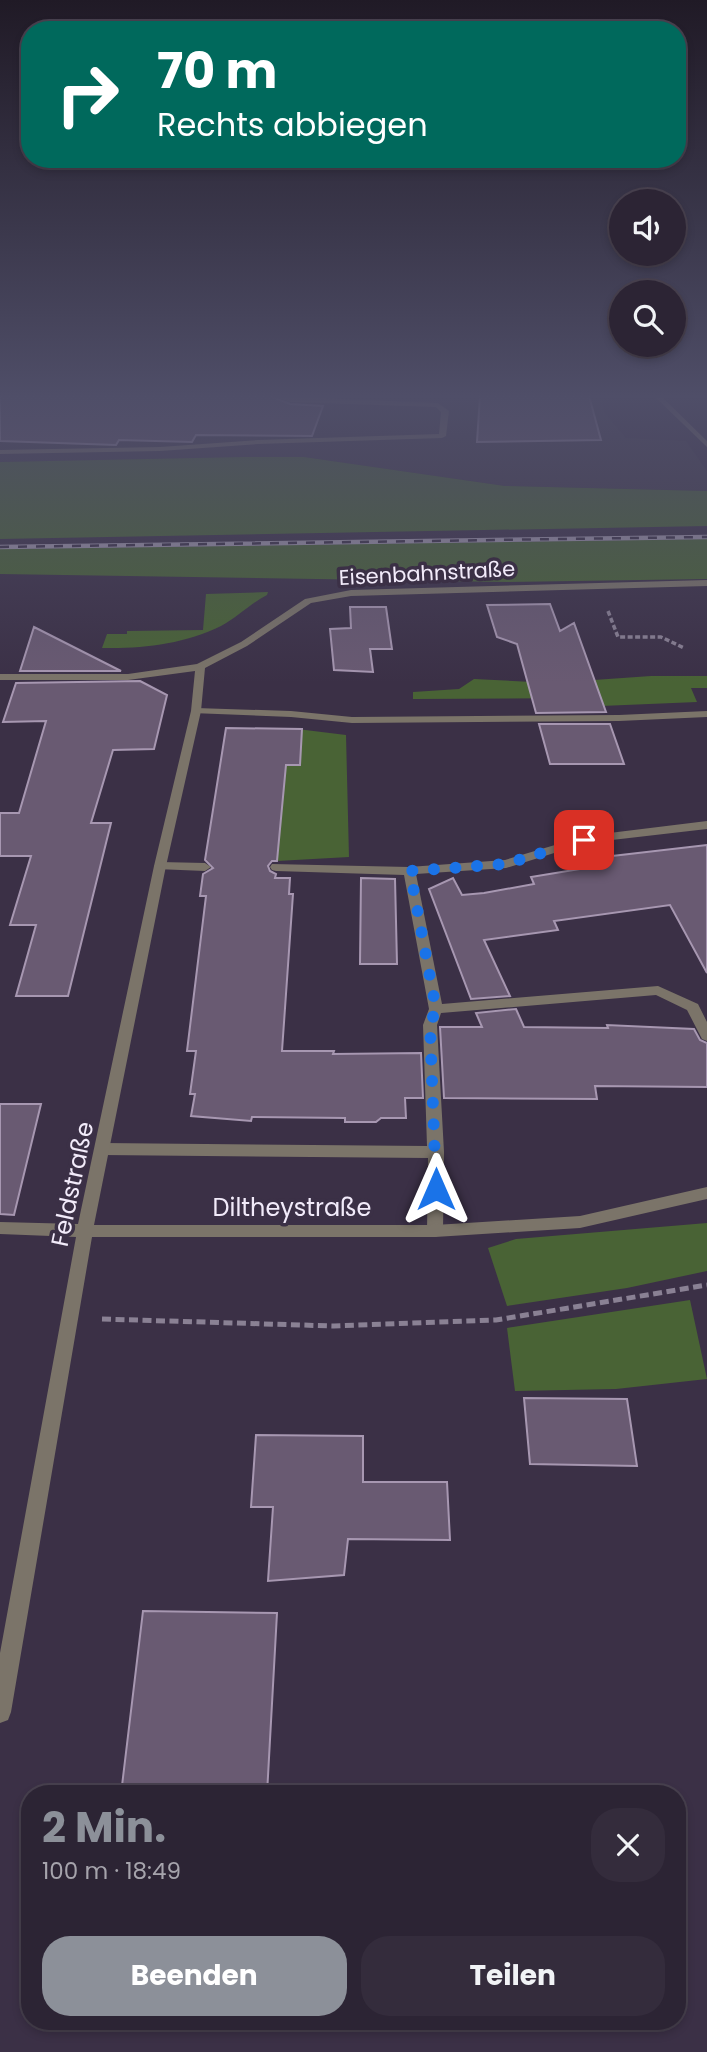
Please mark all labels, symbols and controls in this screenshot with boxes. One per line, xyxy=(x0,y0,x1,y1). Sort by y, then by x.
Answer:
text: 70 m xyxy=(157,37,277,105)
icon: right xyxy=(42,49,133,140)
text: Rechts abbiegen xyxy=(157,102,428,147)
map controls xyxy=(609,189,686,357)
button: sound xyxy=(609,189,686,266)
button: search xyxy=(609,280,686,357)
street label: Eisenbahnstraße xyxy=(338,554,516,592)
pin xyxy=(554,810,614,870)
icon: arrive xyxy=(565,821,603,859)
street label: Feldstraße xyxy=(43,1119,101,1249)
position arrow xyxy=(399,1152,473,1226)
street label: Diltheystraße xyxy=(213,1191,371,1224)
text: 2 Min. xyxy=(42,1798,166,1857)
button: close xyxy=(591,1808,665,1882)
text: 100 m · 18:49 xyxy=(42,1855,181,1887)
button: Beenden xyxy=(42,1936,347,2016)
button: Teilen xyxy=(361,1936,665,2016)

